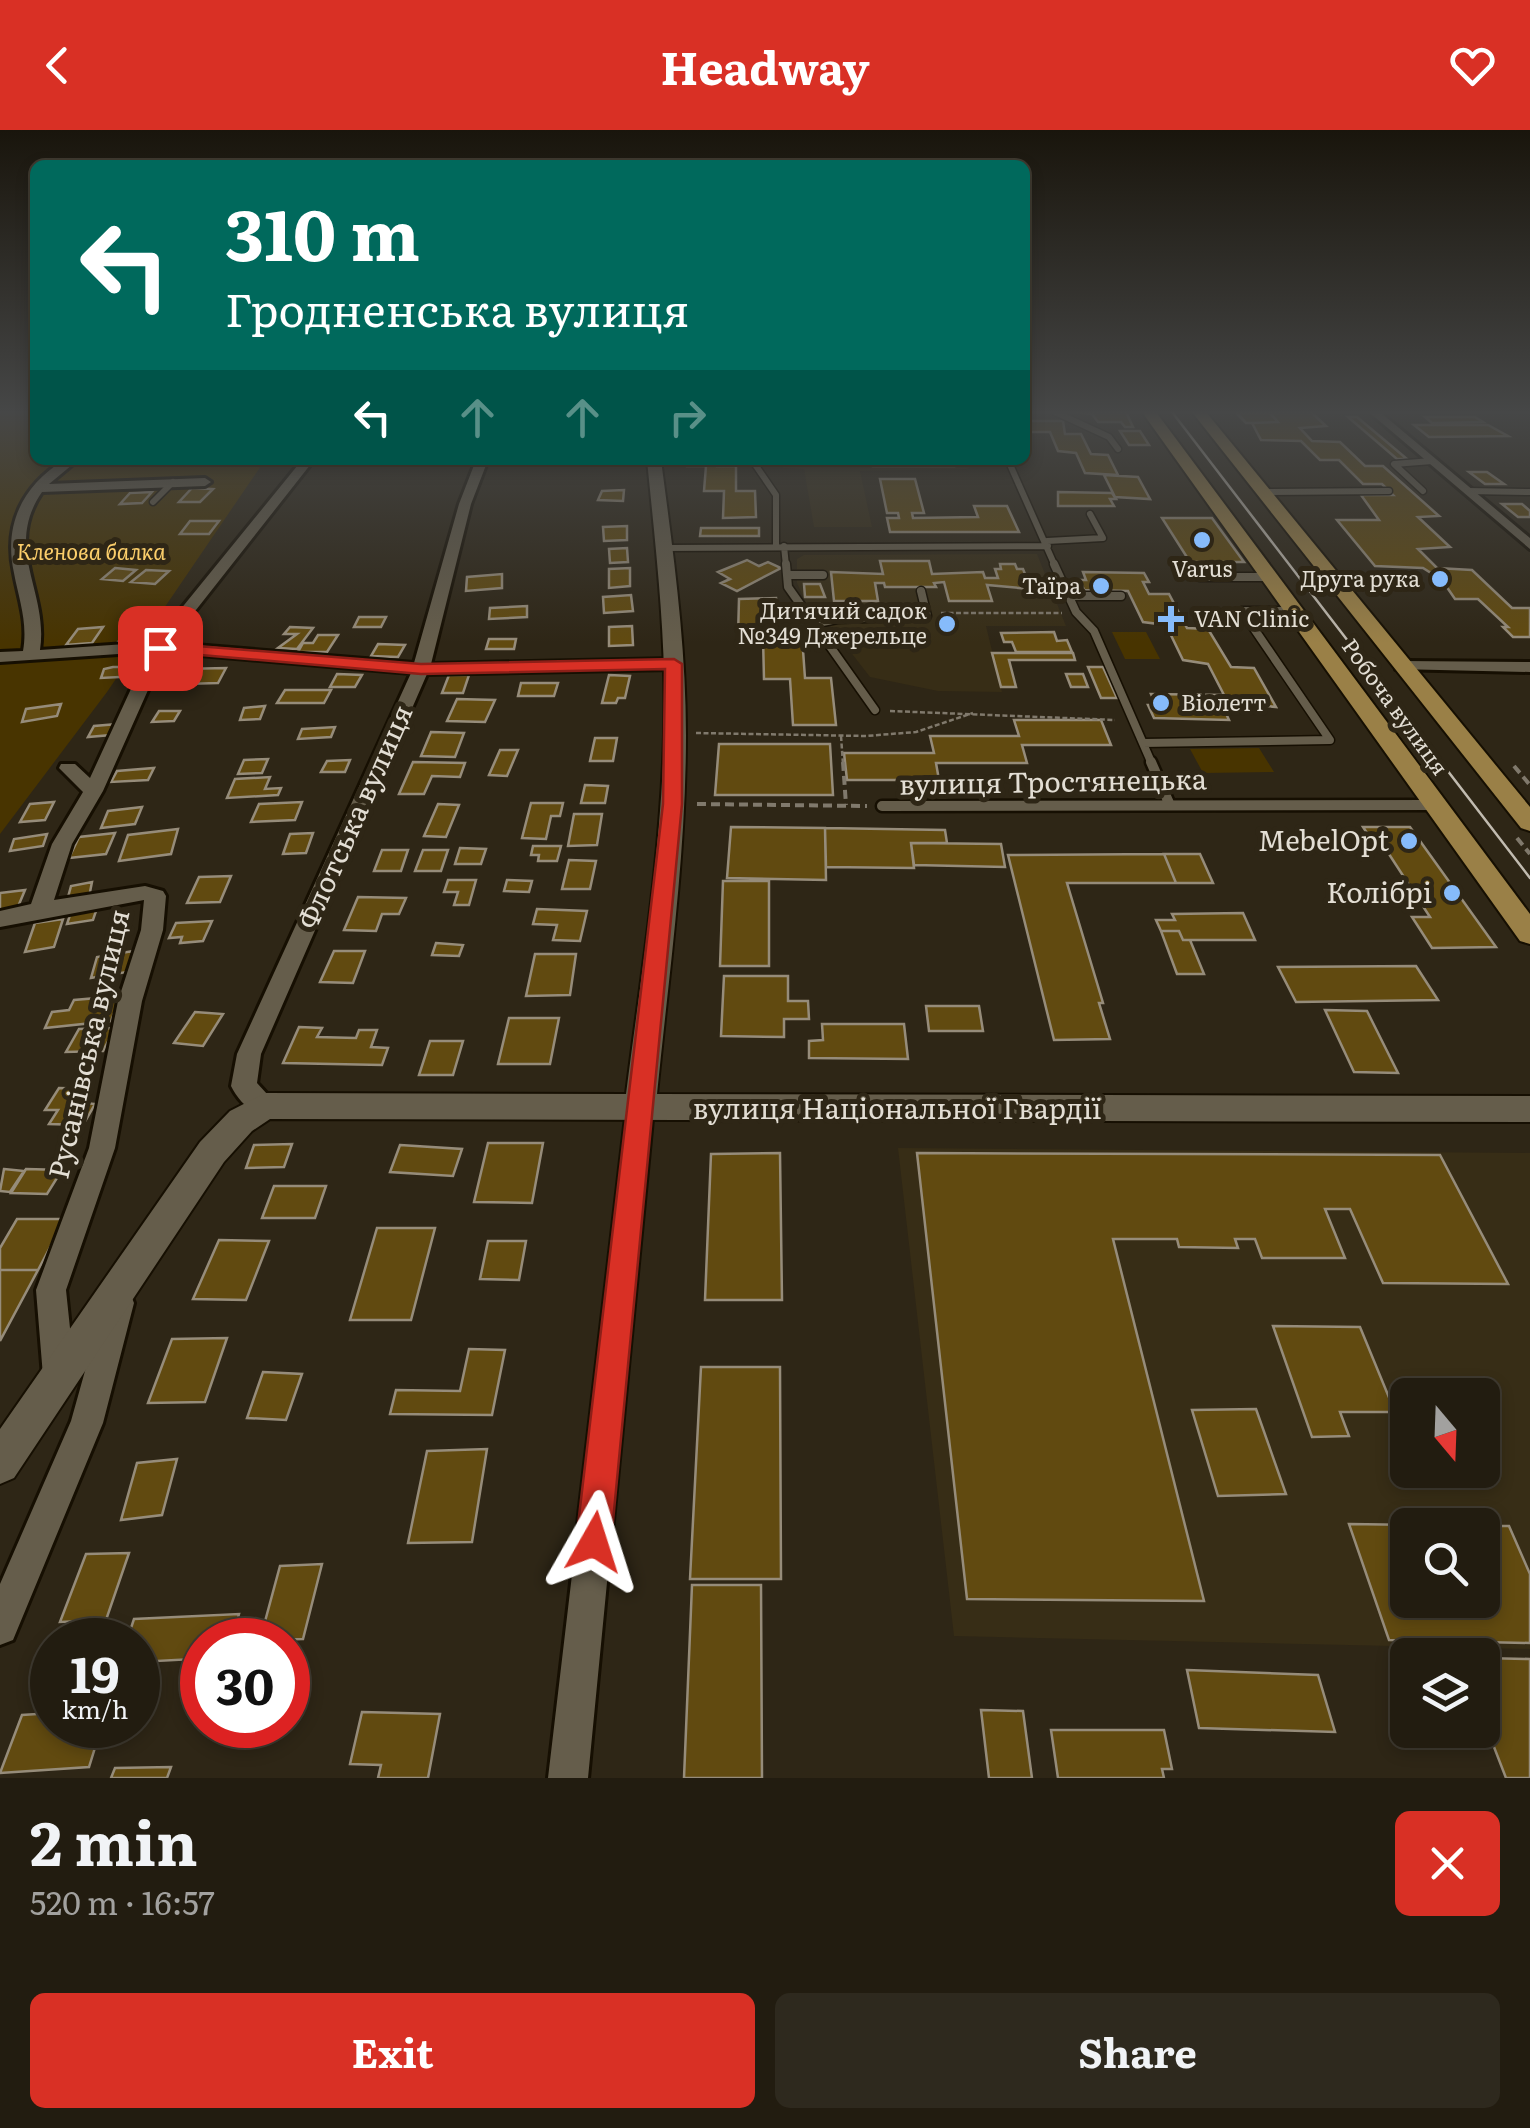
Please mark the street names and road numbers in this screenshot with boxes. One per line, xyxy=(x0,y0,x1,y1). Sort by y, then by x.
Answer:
street label: Робоча вулиця xyxy=(1335,631,1457,781)
street label: Флотська вулиця xyxy=(285,697,422,935)
street label: вулиця Тростянецька xyxy=(899,756,1207,804)
street label: Русанівська вулиця xyxy=(36,905,138,1182)
street label: вулиця Національної Гвардії xyxy=(693,1086,1101,1128)

